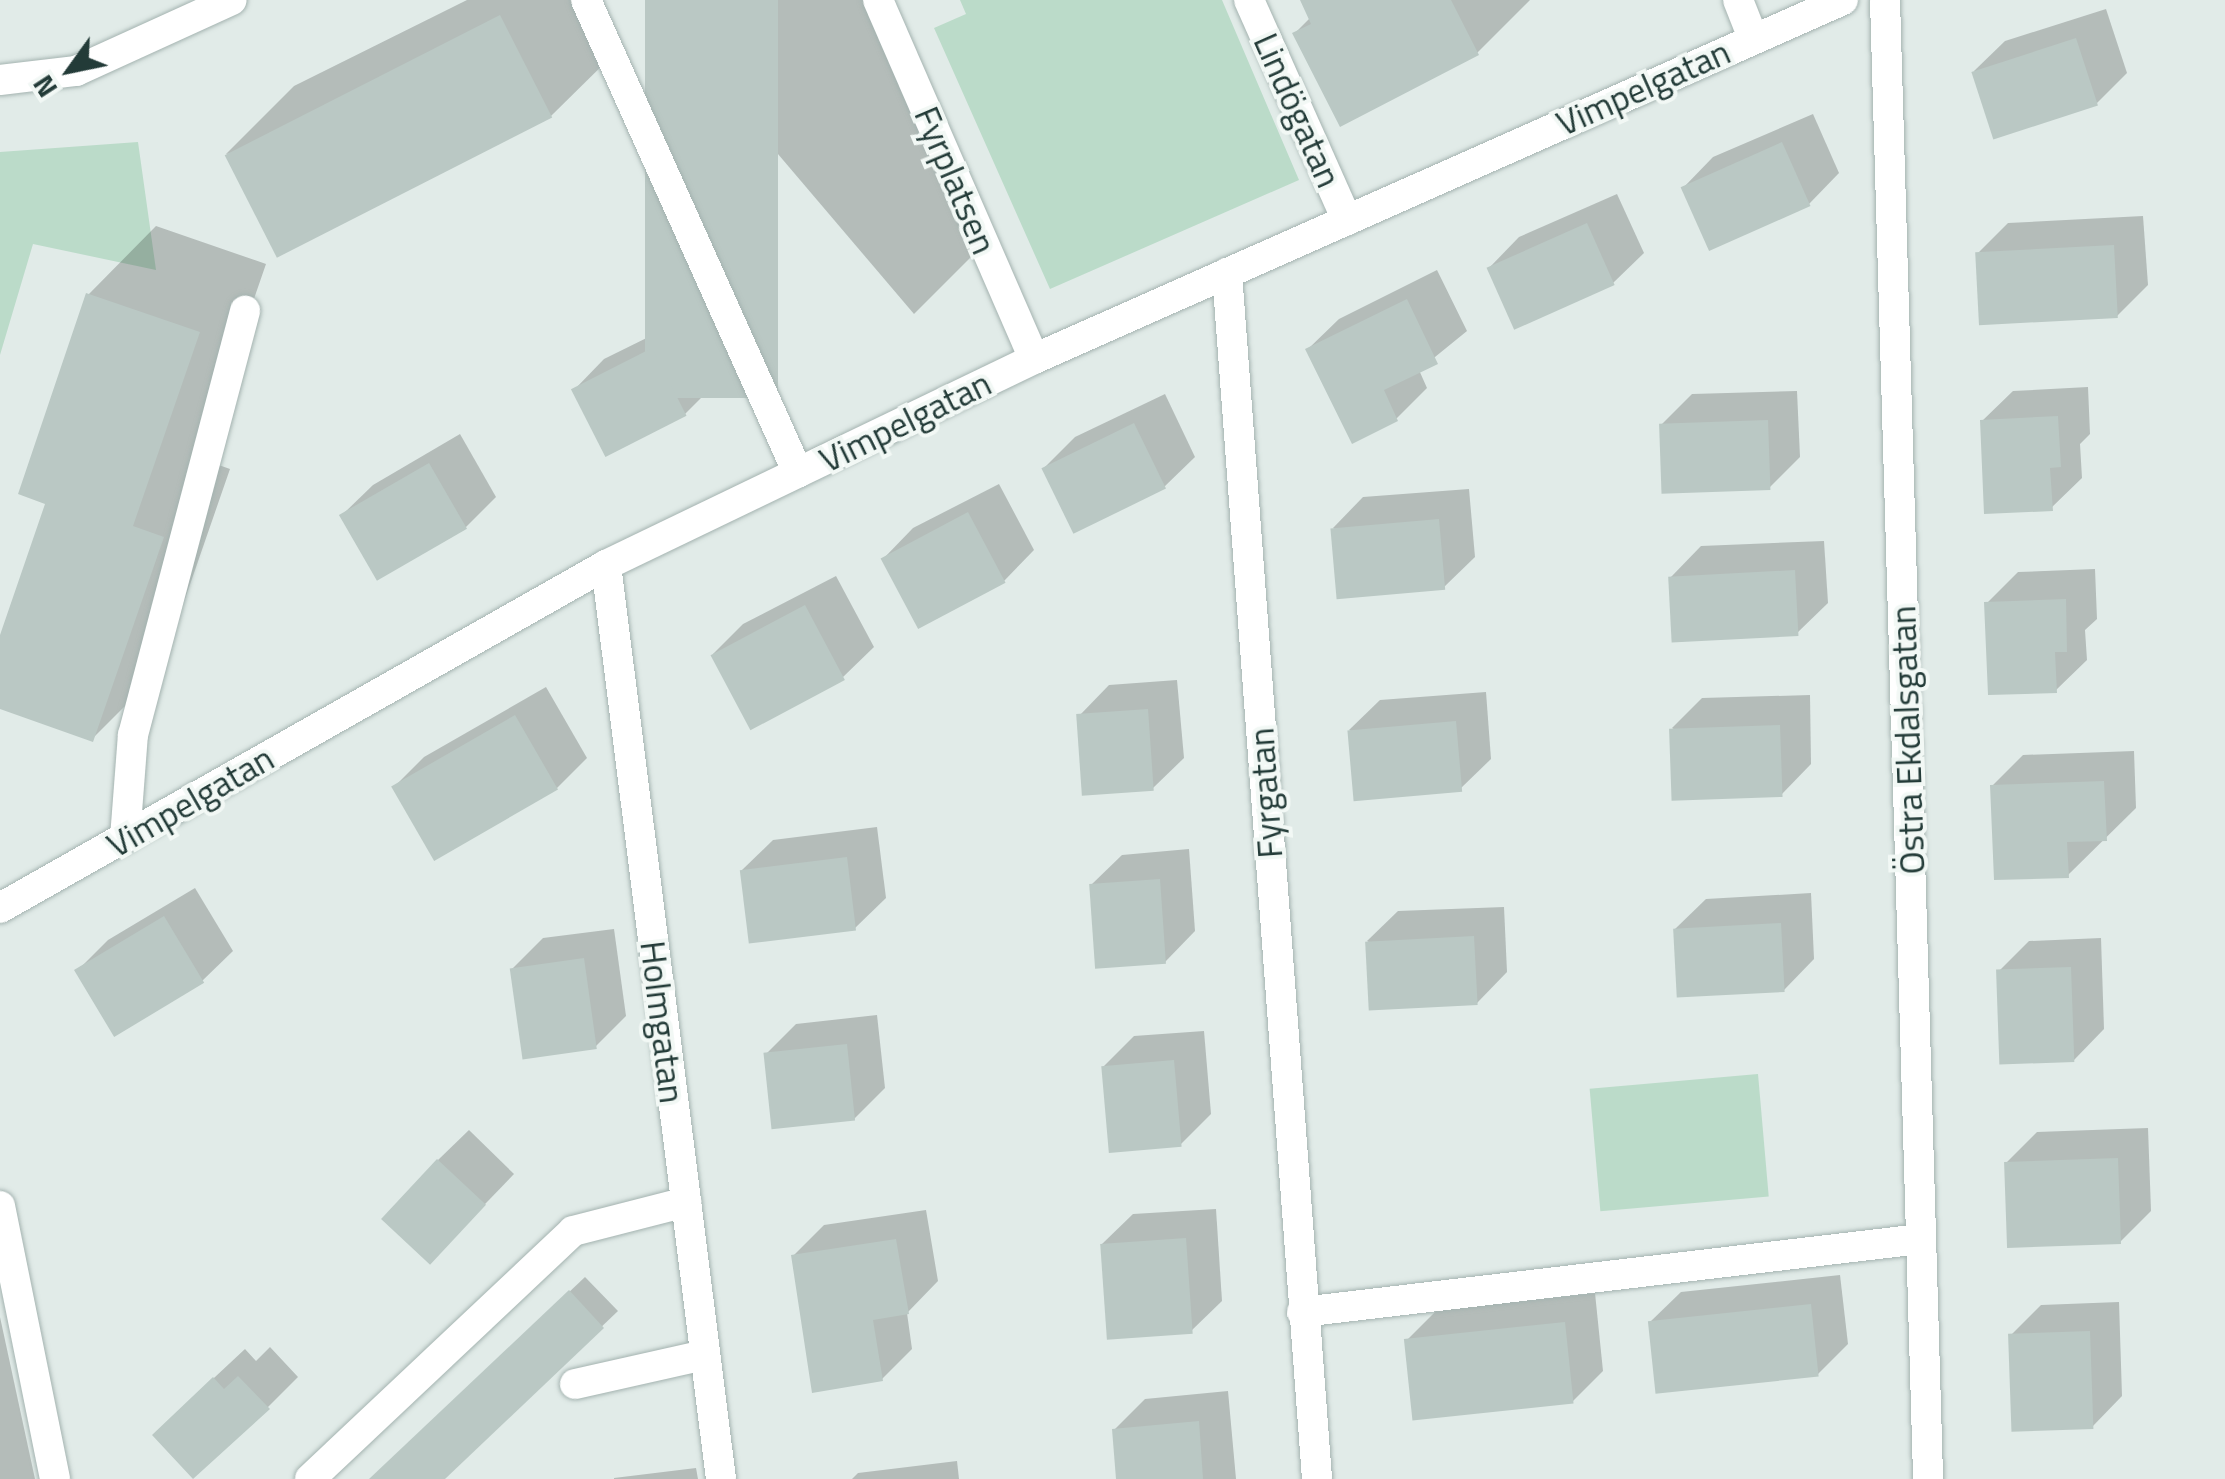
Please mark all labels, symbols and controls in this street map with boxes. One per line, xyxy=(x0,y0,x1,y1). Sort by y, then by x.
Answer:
north arrow xyxy=(20,20,120,120)
street label: Lindögatan xyxy=(1245,26,1351,194)
street label: Vimpelgatan xyxy=(1550,30,1736,144)
text: N xyxy=(21,67,68,106)
street label: Fyrplatsen xyxy=(906,100,1006,260)
street label: Vimpelgatan xyxy=(812,361,998,481)
street label: Östra Ekdalsgatan xyxy=(1881,605,1933,875)
street label: Fyrgatan xyxy=(1239,726,1291,860)
street label: Vimpelgatan xyxy=(99,736,281,866)
street label: Holmgatan xyxy=(632,938,694,1106)

